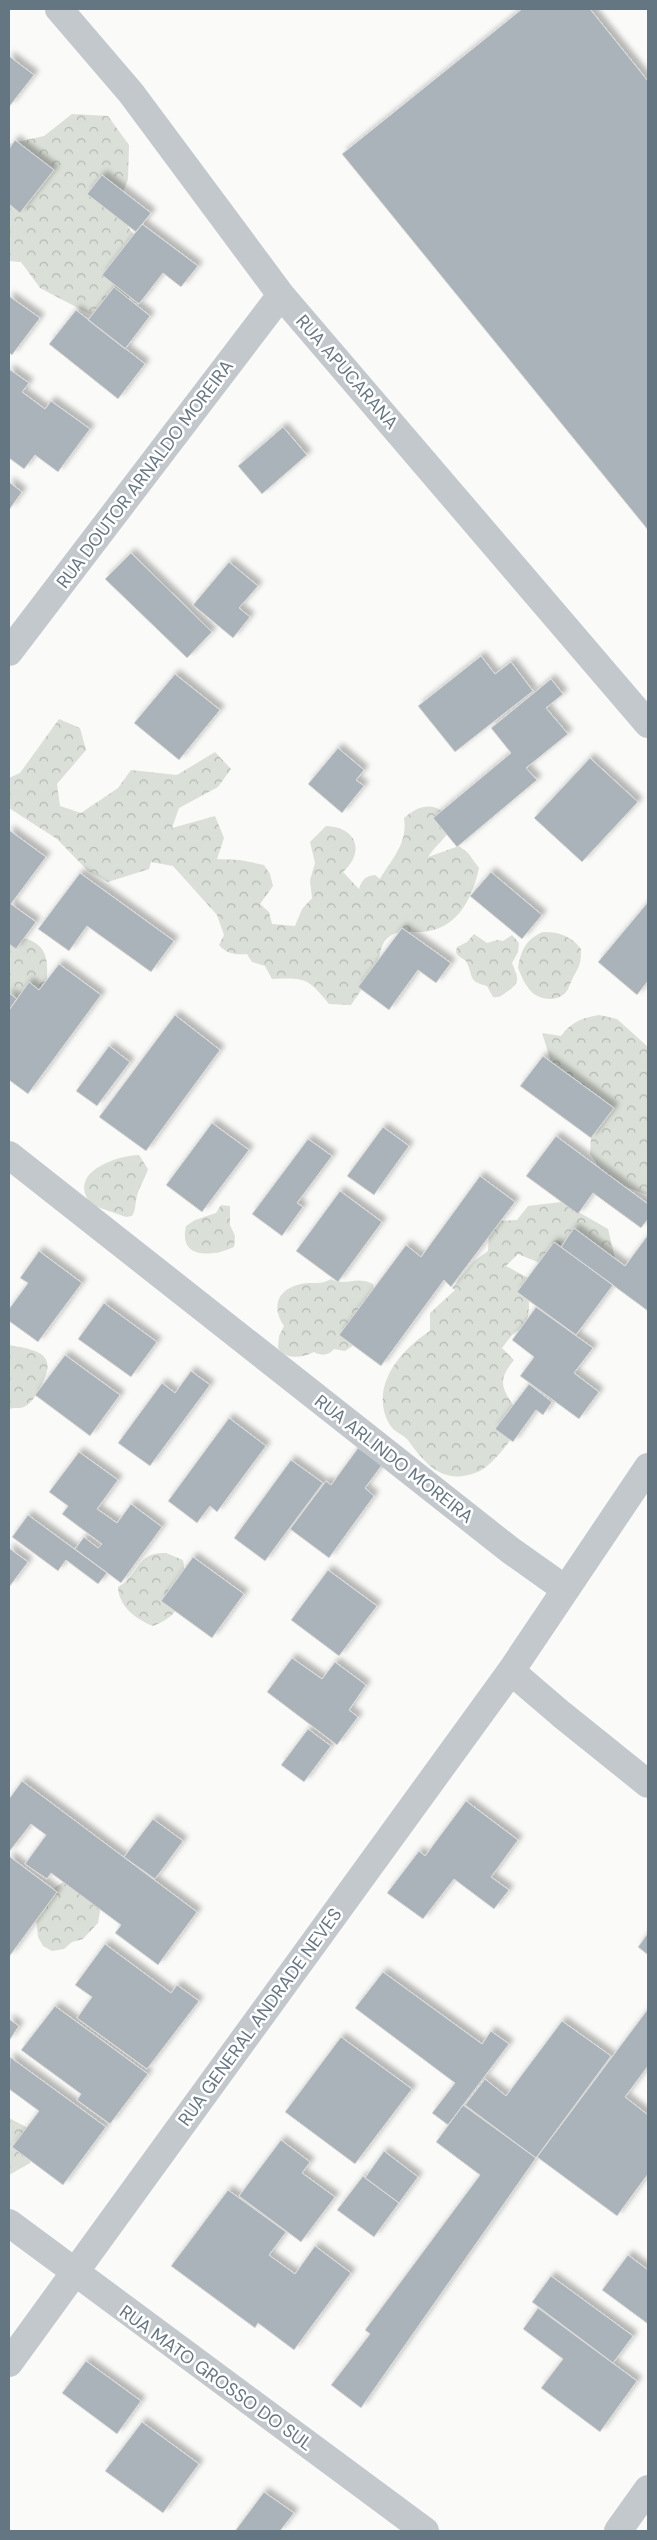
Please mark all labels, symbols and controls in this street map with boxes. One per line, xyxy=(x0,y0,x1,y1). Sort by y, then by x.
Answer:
street label: RUA APUCARANA xyxy=(291,310,403,434)
street label: RUA DOUTOR ARNALDO MOREIRA xyxy=(51,355,239,593)
street label: RUA ARLINDO MOREIRA xyxy=(310,1389,478,1529)
street label: RUA GENERAL ANDRADE NEVES xyxy=(173,1903,347,2131)
street label: RUA MATO GROSSO DO SUL xyxy=(115,2300,317,2456)

